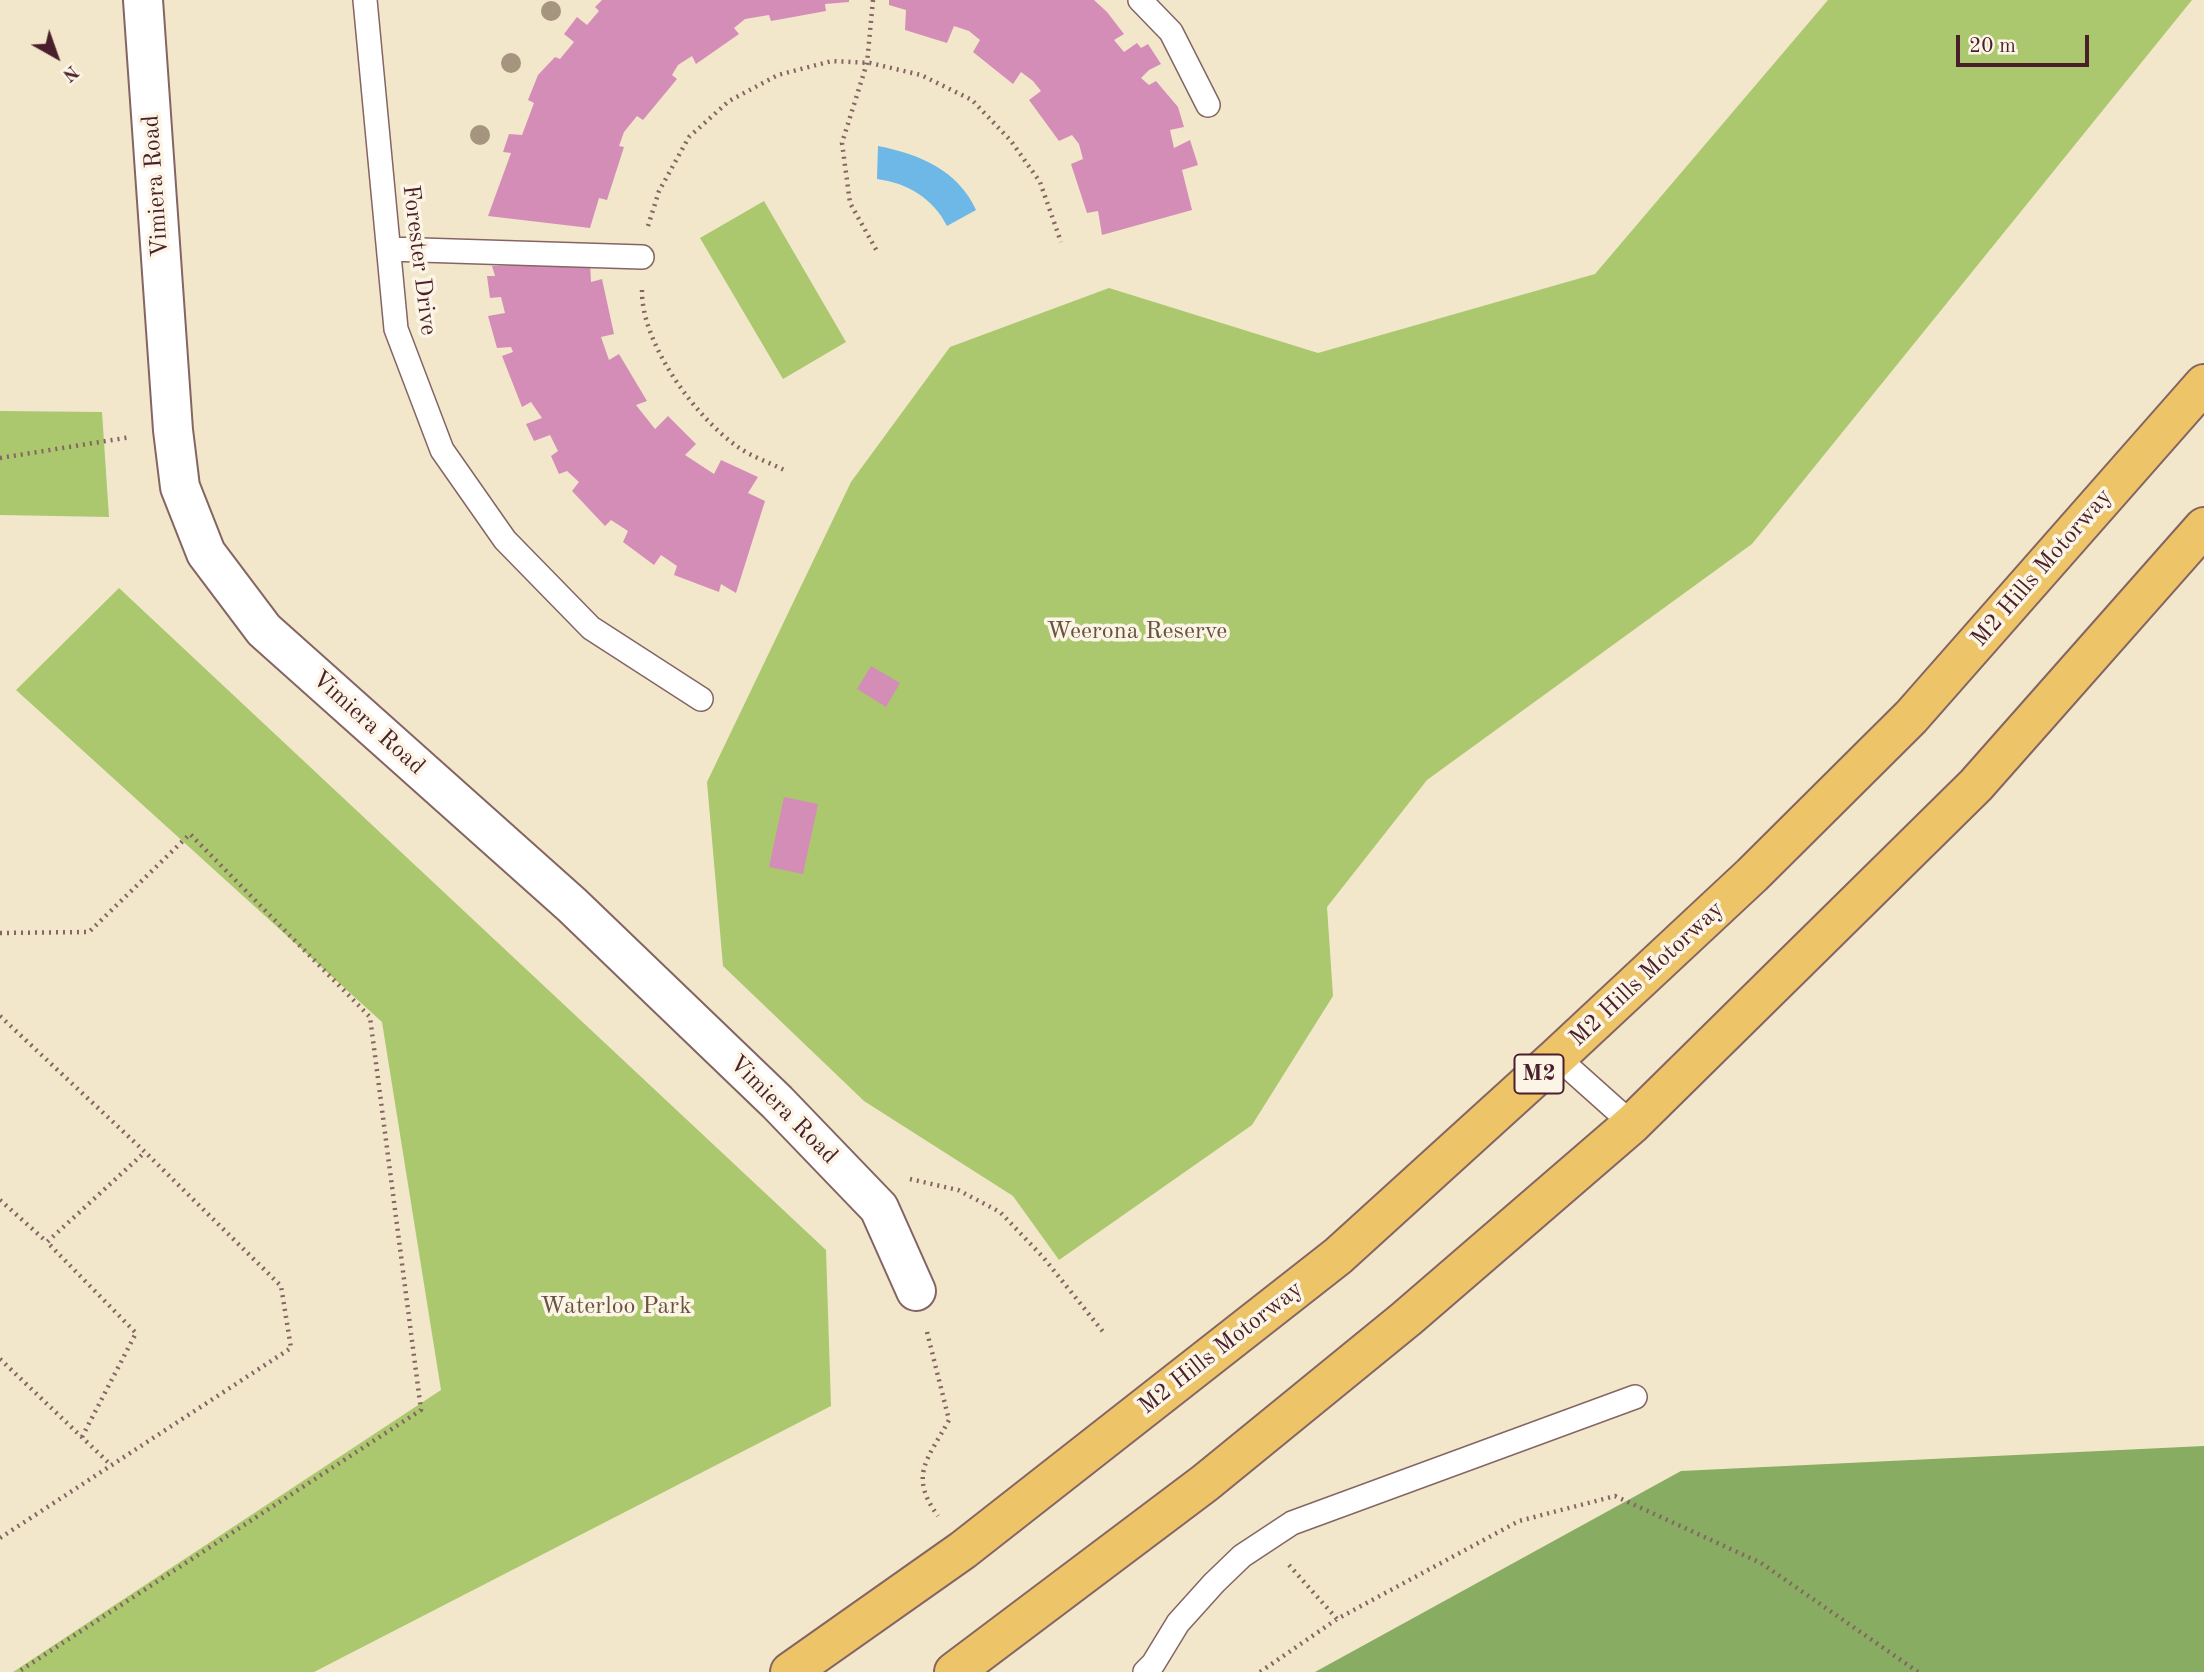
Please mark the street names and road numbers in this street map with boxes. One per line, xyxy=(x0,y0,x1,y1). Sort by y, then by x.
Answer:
street label: Vimiera Road xyxy=(137,114,175,258)
street label: Forester Drive xyxy=(395,183,443,337)
street label: M2 Hills Motorway xyxy=(1965,483,2119,653)
street label: Vimiera Road xyxy=(305,665,431,781)
street label: M2 Hills Motorway xyxy=(1564,895,1730,1053)
street label: Vimiera Road xyxy=(722,1049,844,1171)
road number: M2 xyxy=(1514,1054,1564,1093)
street label: M2 Hills Motorway xyxy=(1133,1275,1309,1421)

